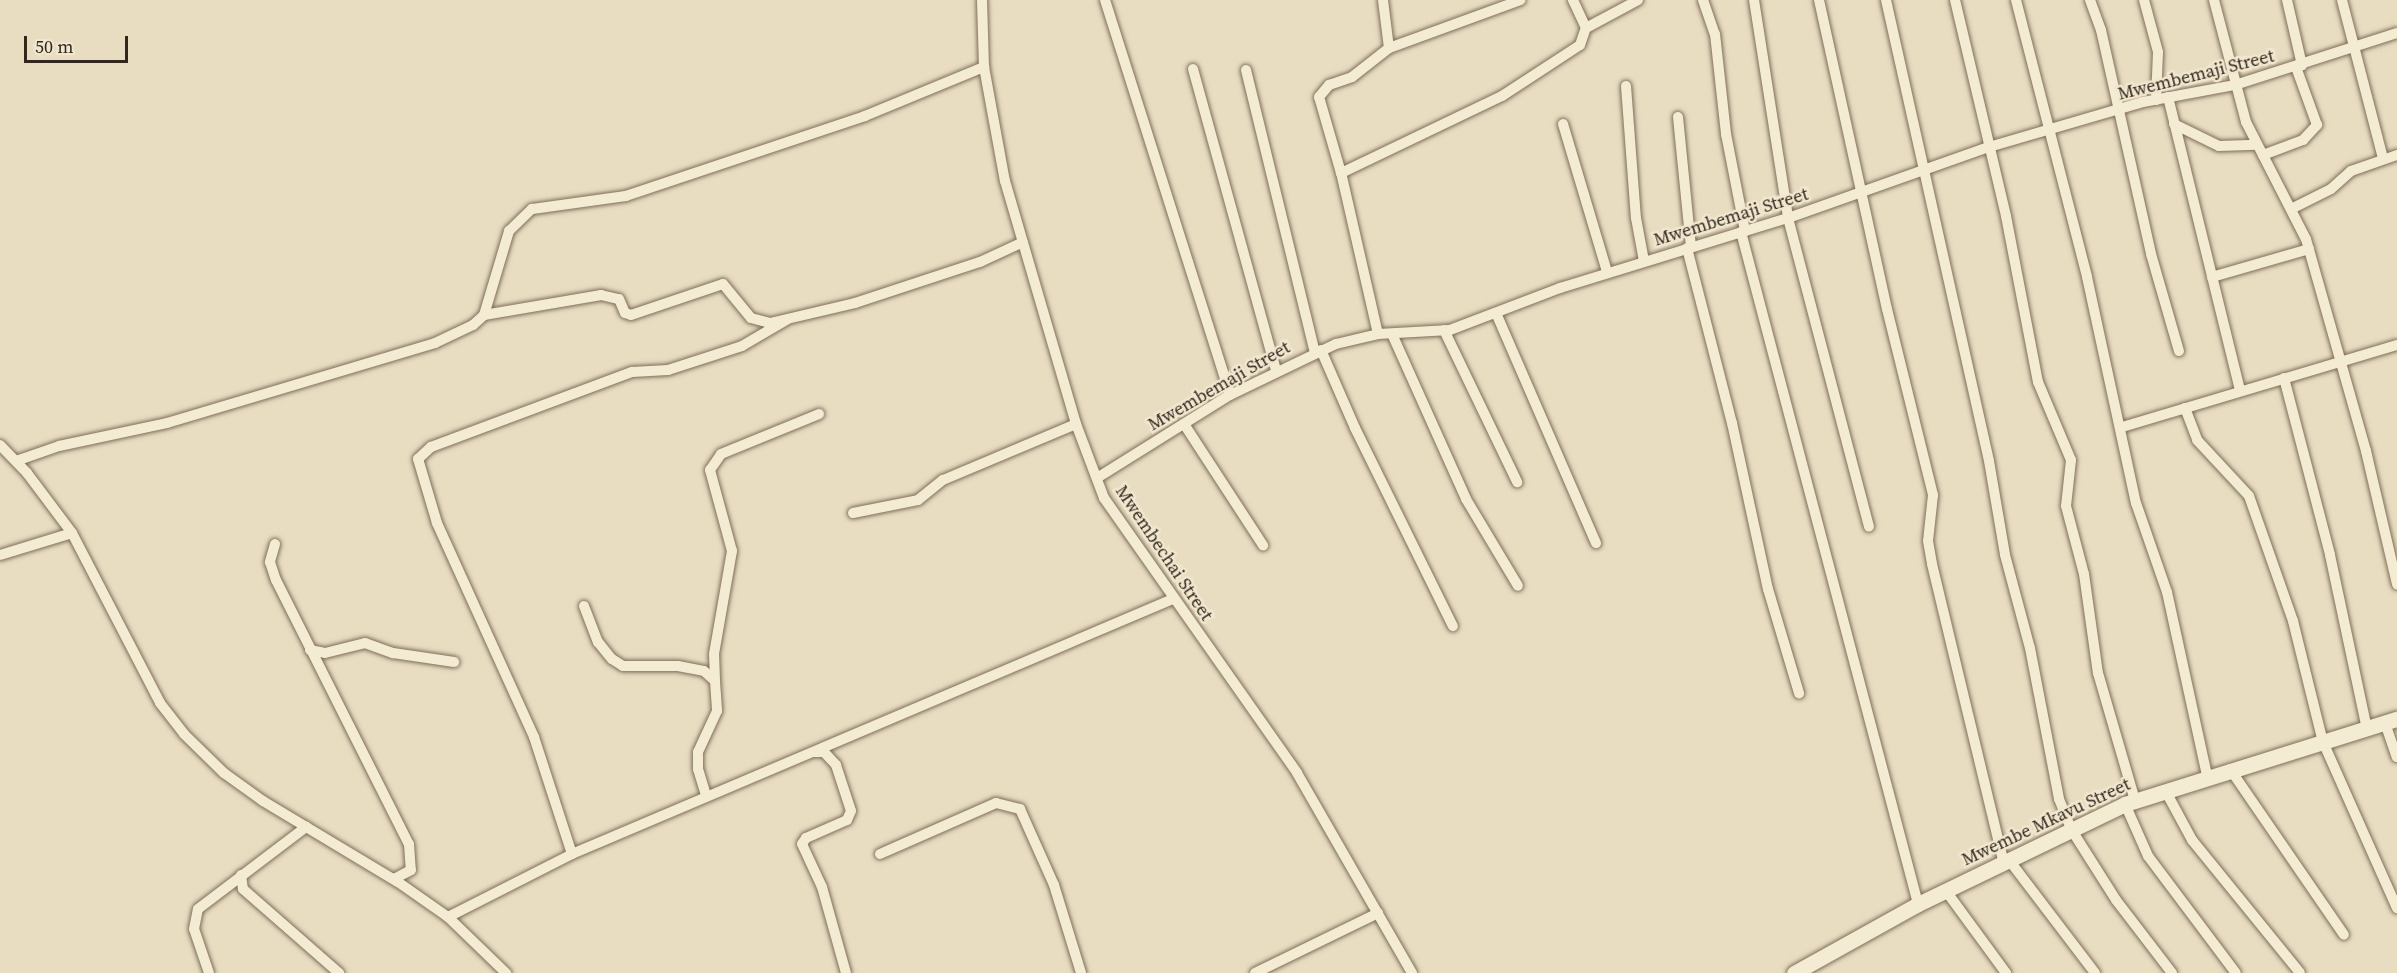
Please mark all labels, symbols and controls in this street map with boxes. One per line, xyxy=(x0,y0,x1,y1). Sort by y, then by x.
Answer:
scale bar xyxy=(27,24,130,62)
text: 50 m xyxy=(35,34,73,59)
street label: Mwembemaji Street xyxy=(2116,45,2276,105)
street label: Mwembemaji Street xyxy=(1651,183,1811,251)
street label: Mwembemaji Street xyxy=(1144,337,1294,435)
street label: Mwembechai Street xyxy=(1111,481,1217,625)
street label: Mwembe Mkavu Street xyxy=(1958,773,2134,871)

